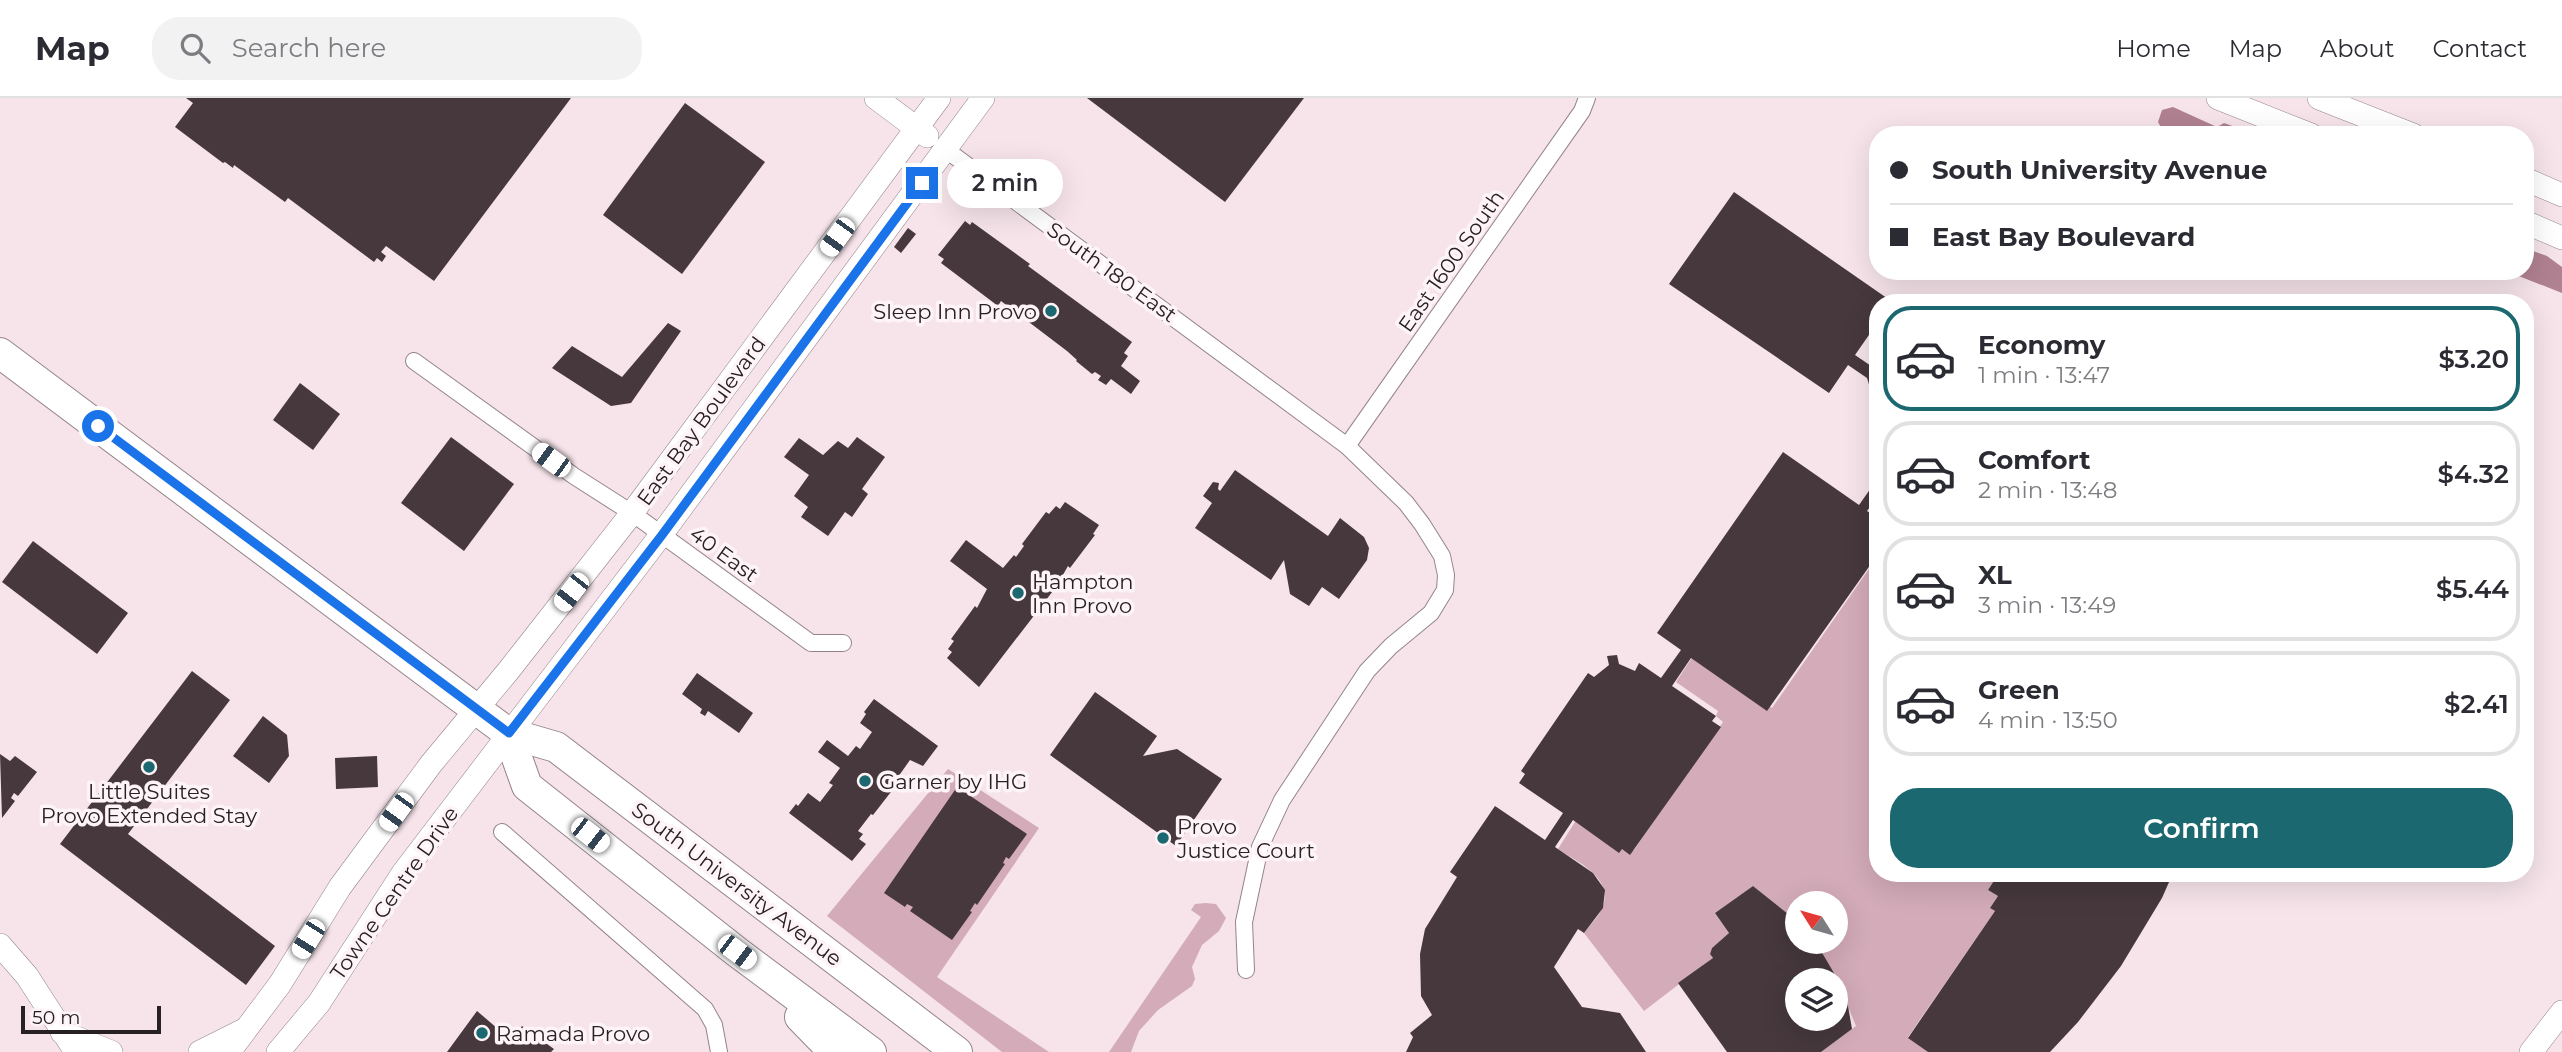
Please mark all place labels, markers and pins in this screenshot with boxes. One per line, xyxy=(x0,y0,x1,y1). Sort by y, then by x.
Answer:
place label: Sleep Inn Provo xyxy=(873,299,1037,324)
marker: Sleep Inn Provo xyxy=(1043,303,1059,319)
place label: Hampton Inn Provo xyxy=(1032,569,1133,618)
marker: Hampton Inn Provo xyxy=(1010,585,1026,601)
marker: Little Suites Provo Extended Stay xyxy=(141,759,157,775)
place label: Garner by IHG xyxy=(879,769,1027,794)
marker: Garner by IHG xyxy=(857,773,873,789)
place label: Little Suites Provo Extended Stay xyxy=(41,779,258,828)
place label: Provo Justice Court xyxy=(1176,814,1315,863)
marker: Provo Justice Court xyxy=(1155,830,1171,846)
place label: Ramada Provo xyxy=(496,1021,650,1046)
marker: Ramada Provo xyxy=(474,1025,490,1041)

